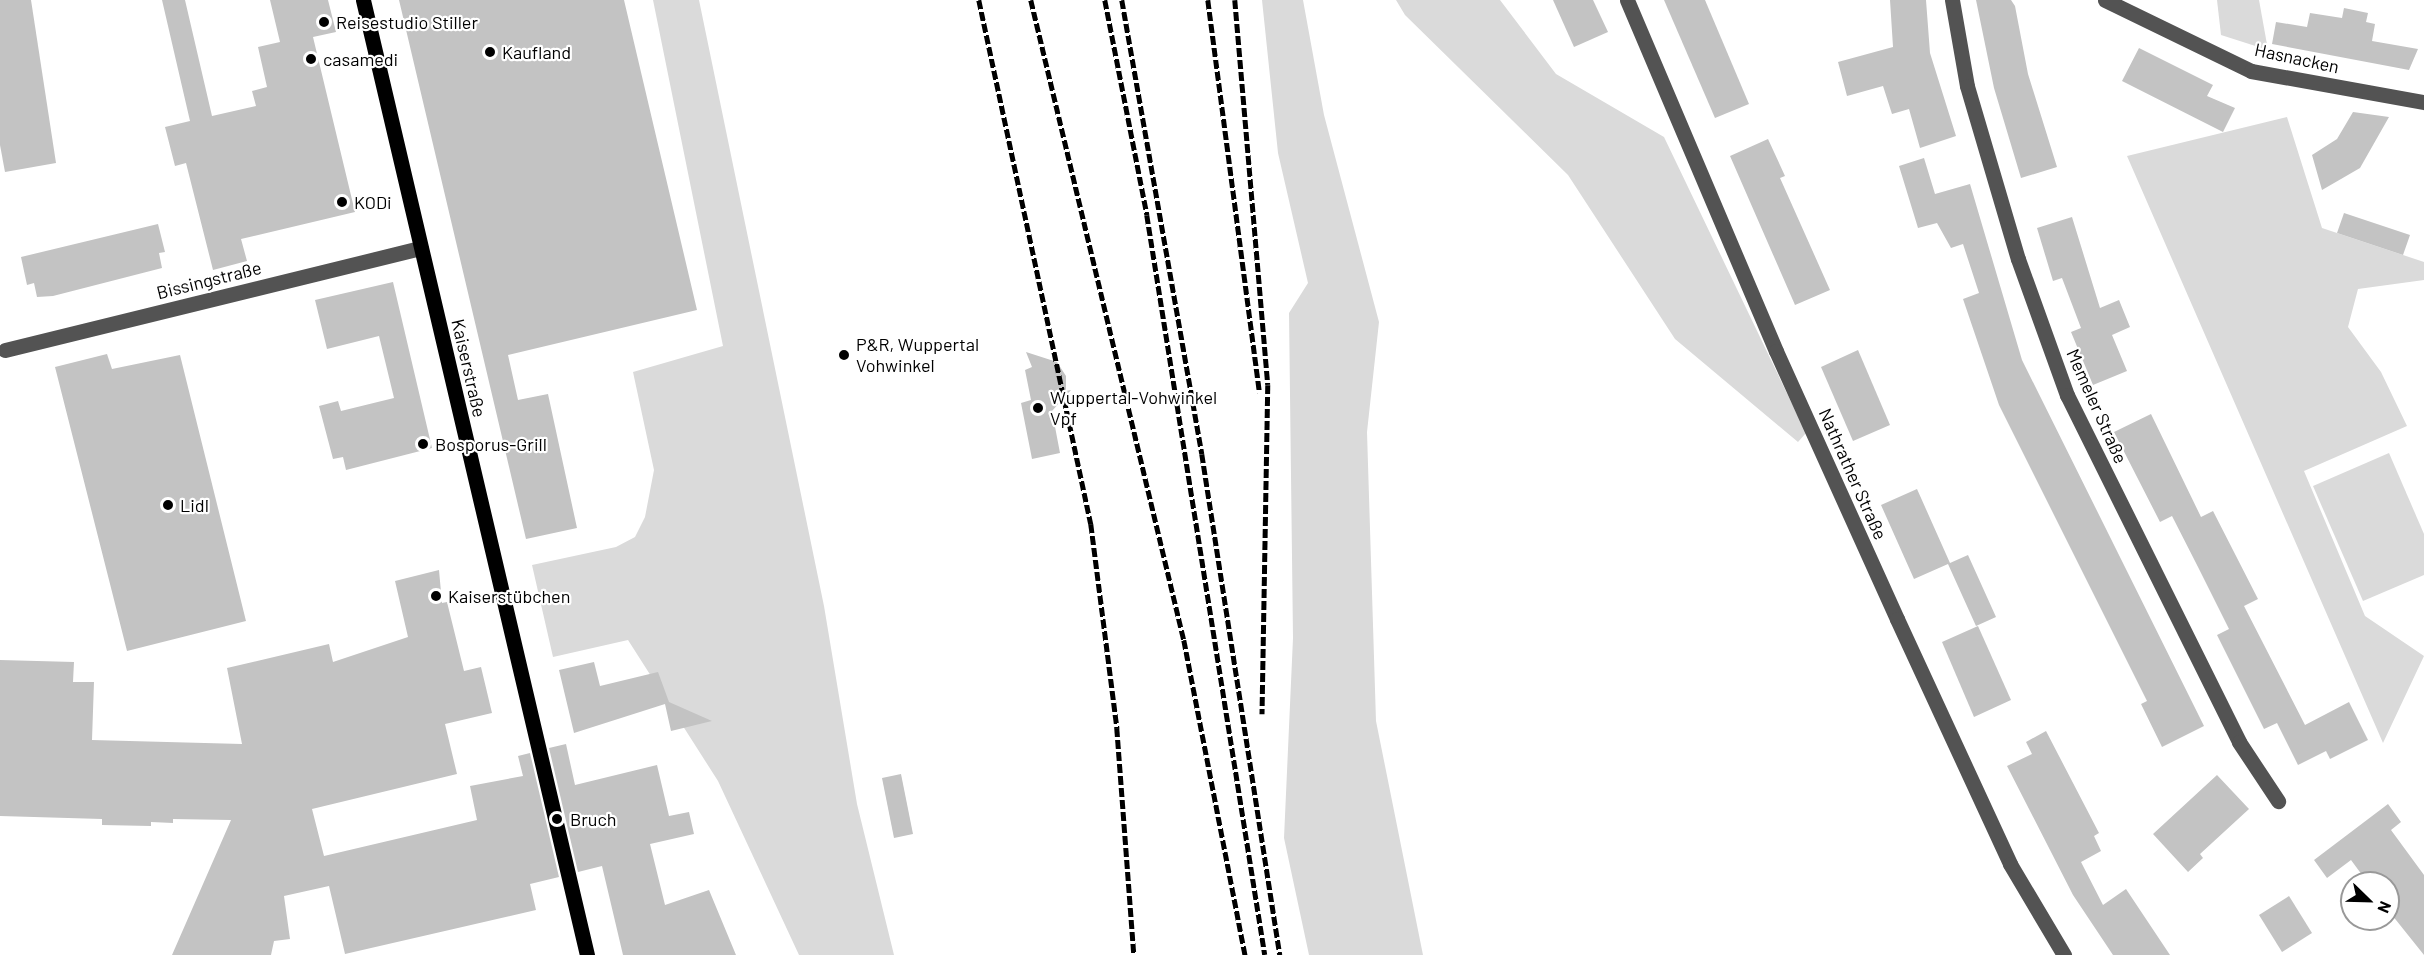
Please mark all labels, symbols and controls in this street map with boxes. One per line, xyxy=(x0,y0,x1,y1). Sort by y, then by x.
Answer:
place label: Reisestudio Stiller xyxy=(336,11,478,33)
marker: Reisestudio Stiller xyxy=(317,15,331,29)
street label: Hasnacken xyxy=(2253,39,2341,77)
place label: Kaufland xyxy=(502,41,571,63)
marker: Kaufland xyxy=(483,45,497,59)
place label: casamedi xyxy=(323,48,398,70)
marker: casamedi xyxy=(304,52,318,66)
place label: KODi xyxy=(354,191,392,213)
marker: KODi xyxy=(335,195,349,209)
street label: Bissingstraße xyxy=(154,257,264,303)
street label: Kaiserstraße xyxy=(447,317,491,419)
place label: P&R, Wuppertal Vohwinkel xyxy=(856,334,979,376)
street label: Memeler Straße xyxy=(2062,345,2132,467)
marker: P&R, Wuppertal Vohwinkel xyxy=(837,348,851,362)
place label: Wuppertal-Vohwinkel Vpf xyxy=(1050,387,1217,430)
marker: Wuppertal-Vohwinkel Vpf xyxy=(1031,401,1045,415)
street label: Nathrather Straße xyxy=(1814,405,1892,543)
place label: Bosporus-Grill xyxy=(435,433,547,455)
marker: Bosporus-Grill xyxy=(416,437,430,451)
place label: Lidl xyxy=(180,494,209,516)
marker: Lidl xyxy=(161,498,175,512)
place label: Kaiserstübchen xyxy=(448,585,570,607)
marker: Kaiserstübchen xyxy=(429,589,443,603)
place label: Bruch xyxy=(570,808,617,830)
marker: Bruch xyxy=(548,810,566,828)
north arrow xyxy=(2340,871,2400,931)
text: N xyxy=(2374,899,2396,916)

